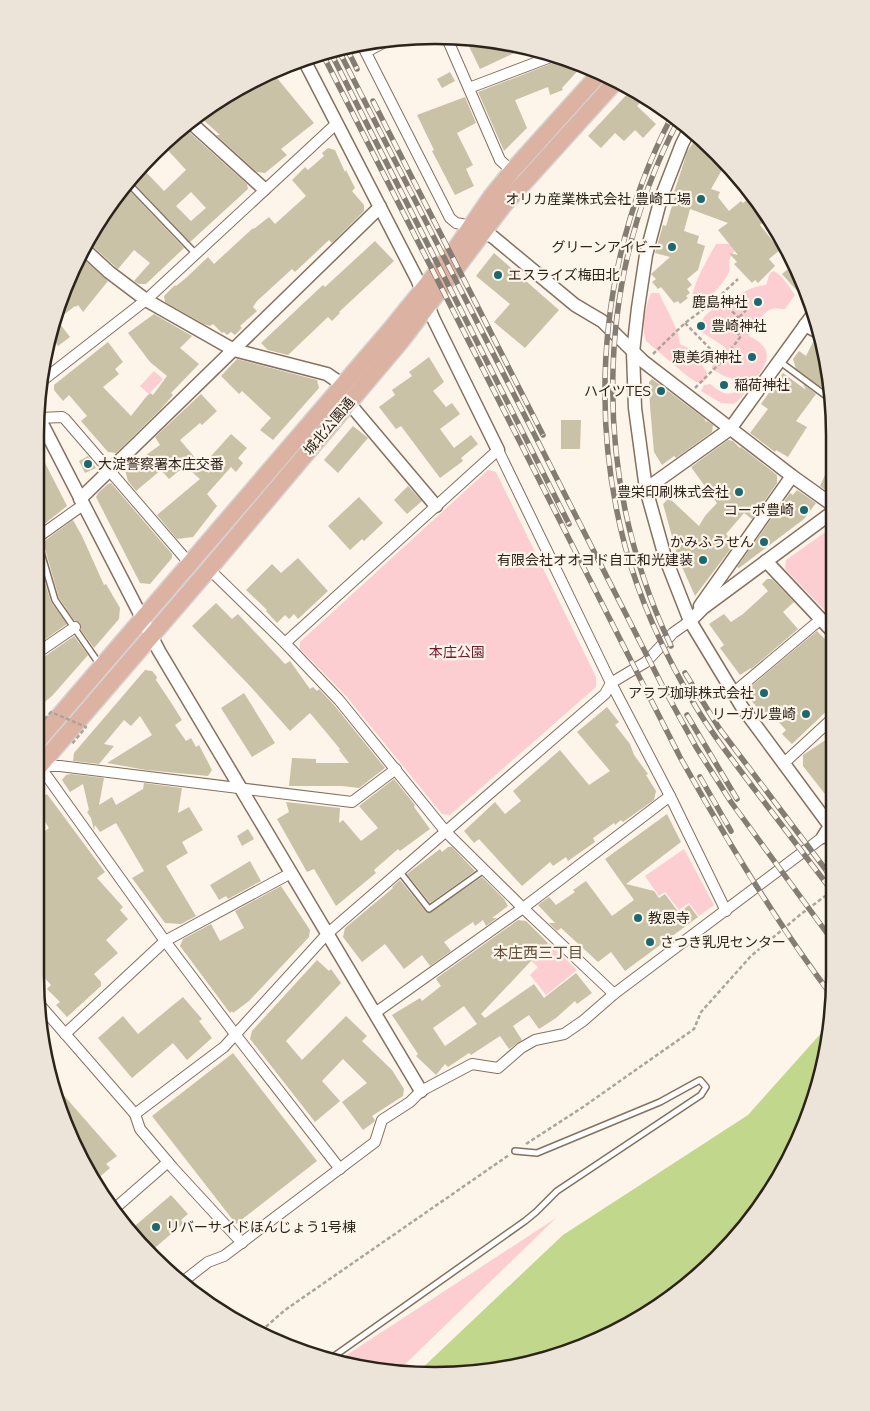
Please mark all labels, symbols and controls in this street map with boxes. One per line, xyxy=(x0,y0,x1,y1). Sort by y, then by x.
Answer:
place label: オリカ産業株式会社 豊崎工場 xyxy=(505,190,691,208)
marker: オリカ産業株式会社 豊崎工場 xyxy=(695,193,707,205)
place label: グリーンアイビー xyxy=(551,238,662,256)
marker: グリーンアイビー xyxy=(666,241,678,253)
place label: エスライズ梅田北 xyxy=(508,266,620,284)
marker: エスライズ梅田北 xyxy=(492,269,504,281)
place label: 鹿島神社 xyxy=(692,293,748,311)
marker: 鹿島神社 xyxy=(752,296,764,308)
place label: 豊崎神社 xyxy=(711,317,767,335)
marker: 豊崎神社 xyxy=(695,320,707,332)
place label: 恵美須神社 xyxy=(672,348,742,366)
marker: 恵美須神社 xyxy=(746,351,758,363)
place label: 稲荷神社 xyxy=(734,376,790,394)
marker: 稲荷神社 xyxy=(718,379,730,391)
place label: ハイツTES xyxy=(584,382,651,400)
marker: ハイツTES xyxy=(655,385,667,397)
street label: 城北公園通 xyxy=(300,393,358,459)
place label: 大淀警察署本庄交番 xyxy=(98,455,224,473)
marker: 大淀警察署本庄交番 xyxy=(82,458,94,470)
place label: 豊栄印刷株式会社 xyxy=(617,483,729,501)
marker: 豊栄印刷株式会社 xyxy=(733,486,745,498)
place label: コーポ豊崎 xyxy=(724,501,794,519)
marker: コーポ豊崎 xyxy=(798,504,810,516)
place label: かみふうせん xyxy=(670,533,754,551)
marker: かみふうせん xyxy=(758,536,770,548)
place label: 有限会社オオヨド自工和光建装 xyxy=(497,551,693,569)
marker: 有限会社オオヨド自工和光建装 xyxy=(697,554,709,566)
park label: 本庄公園 xyxy=(429,643,485,661)
place label: アラブ珈琲株式会社 xyxy=(628,684,754,702)
marker: アラブ珈琲株式会社 xyxy=(758,687,770,699)
place label: リーガル豊崎 xyxy=(712,705,796,723)
marker: リーガル豊崎 xyxy=(800,708,812,720)
place label: 教恩寺 xyxy=(648,909,690,927)
marker: 教恩寺 xyxy=(632,912,644,924)
place label: さつき乳児センター xyxy=(660,933,786,951)
marker: さつき乳児センター xyxy=(644,936,656,948)
district label: 本庄西三丁目 xyxy=(493,943,583,962)
place label: リバーサイドほんじょう1号棟 xyxy=(166,1218,356,1236)
marker: リバーサイドほんじょう1号棟 xyxy=(150,1221,162,1233)

